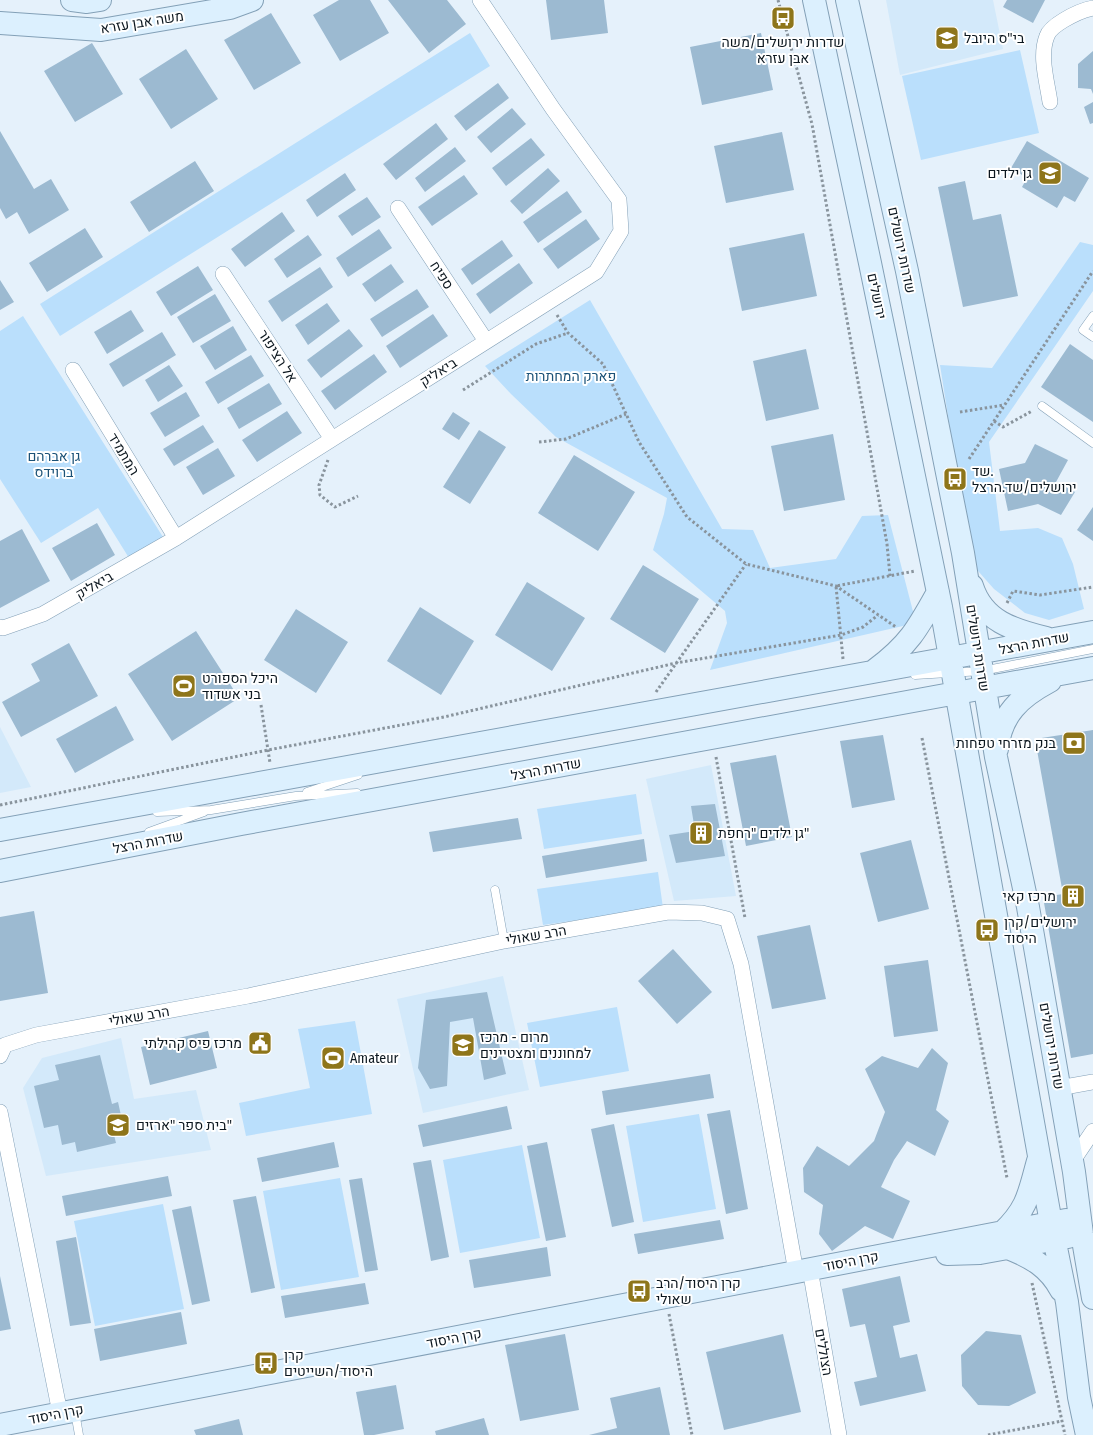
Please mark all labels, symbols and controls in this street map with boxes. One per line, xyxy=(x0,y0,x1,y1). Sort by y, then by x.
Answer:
bus stop icon: שדרות ירושלים/משה אבן עזרא xyxy=(770,5,796,31)
street label: משה אבן עזרא xyxy=(99,8,185,37)
school or university icon: בי"ס היובל xyxy=(934,25,960,51)
place label: בי"ס היובל xyxy=(964,30,1025,47)
place label: שדרות ירושלים/משה אבן עזרא xyxy=(722,34,844,67)
school or university icon: גן ילדים xyxy=(1037,160,1063,186)
place label: גן ילדים xyxy=(987,165,1032,182)
street label: שדרות ירושלים xyxy=(884,205,919,295)
street label: ספיח xyxy=(426,258,457,293)
street label: ירושלים xyxy=(863,272,890,321)
street label: אל הציפור xyxy=(254,327,301,386)
street label: ביאליק xyxy=(417,354,461,390)
park label: פארק המחתרות xyxy=(526,368,616,385)
street label: המתמיד xyxy=(104,430,143,478)
park label: גן אברהם ברוידס xyxy=(27,448,81,481)
place label: שד. ירושלים/שד.הרצל xyxy=(972,463,1077,496)
bus stop icon: שד. ירושלים/שד.הרצל xyxy=(942,466,968,492)
street label: ביאליק xyxy=(72,568,117,603)
street label: שדרות ירושלים xyxy=(962,603,993,693)
street label: שדרות הרצל xyxy=(997,628,1071,659)
place label: היכל הספורט בני אשדוד xyxy=(202,670,278,703)
sports icon: היכל הספורט בני אשדוד xyxy=(171,673,197,699)
bank icon: בנק מזרחי טפחות xyxy=(1061,730,1087,756)
place label: בנק מזרחי טפחות xyxy=(956,735,1057,752)
street label: שדרות הרצל xyxy=(509,754,583,785)
building icon: גן ילדים "רחפת" xyxy=(688,820,714,846)
place label: גן ילדים "רחפת" xyxy=(718,825,809,842)
street label: שדרות הרצל xyxy=(111,827,185,858)
building icon: מרכז קאי xyxy=(1060,883,1086,909)
place label: מרכז קאי xyxy=(1003,888,1056,905)
place label: ירושלים/קרן היסוד xyxy=(1004,914,1077,947)
bus stop icon: ירושלים/קרן היסוד xyxy=(974,917,1000,943)
street label: הרב שאולי xyxy=(504,922,568,949)
street label: שדרות ירושלים xyxy=(1035,1001,1068,1091)
street label: הרב שאולי xyxy=(107,1003,171,1030)
place label: מרום - מרכז למחוננים ומצטיינים xyxy=(480,1029,591,1062)
public building icon: מרכז פיס קהילתי xyxy=(247,1030,273,1056)
school or university icon: מרום - מרכז למחוננים ומצטיינים xyxy=(450,1032,476,1058)
place label: מרכז פיס קהילתי xyxy=(144,1035,242,1052)
sports icon: Amateur xyxy=(320,1045,346,1071)
place label: Amateur xyxy=(350,1050,399,1067)
school or university icon: בית ספר "ארזים" xyxy=(105,1112,131,1138)
place label: בית ספר "ארזים" xyxy=(136,1117,232,1134)
street label: קרן היסוד xyxy=(822,1248,880,1275)
place label: קרן היסוד/הרב שאולי xyxy=(656,1275,741,1308)
bus stop icon: קרן היסוד/הרב שאולי xyxy=(626,1278,652,1304)
street label: קרן היסוד xyxy=(425,1325,483,1352)
street label: הצוללים xyxy=(811,1327,836,1377)
place label: קרן היסוד/השייטים xyxy=(284,1347,373,1380)
bus stop icon: קרן היסוד/השייטים xyxy=(253,1350,279,1376)
street label: קרן היסוד xyxy=(27,1401,85,1428)

